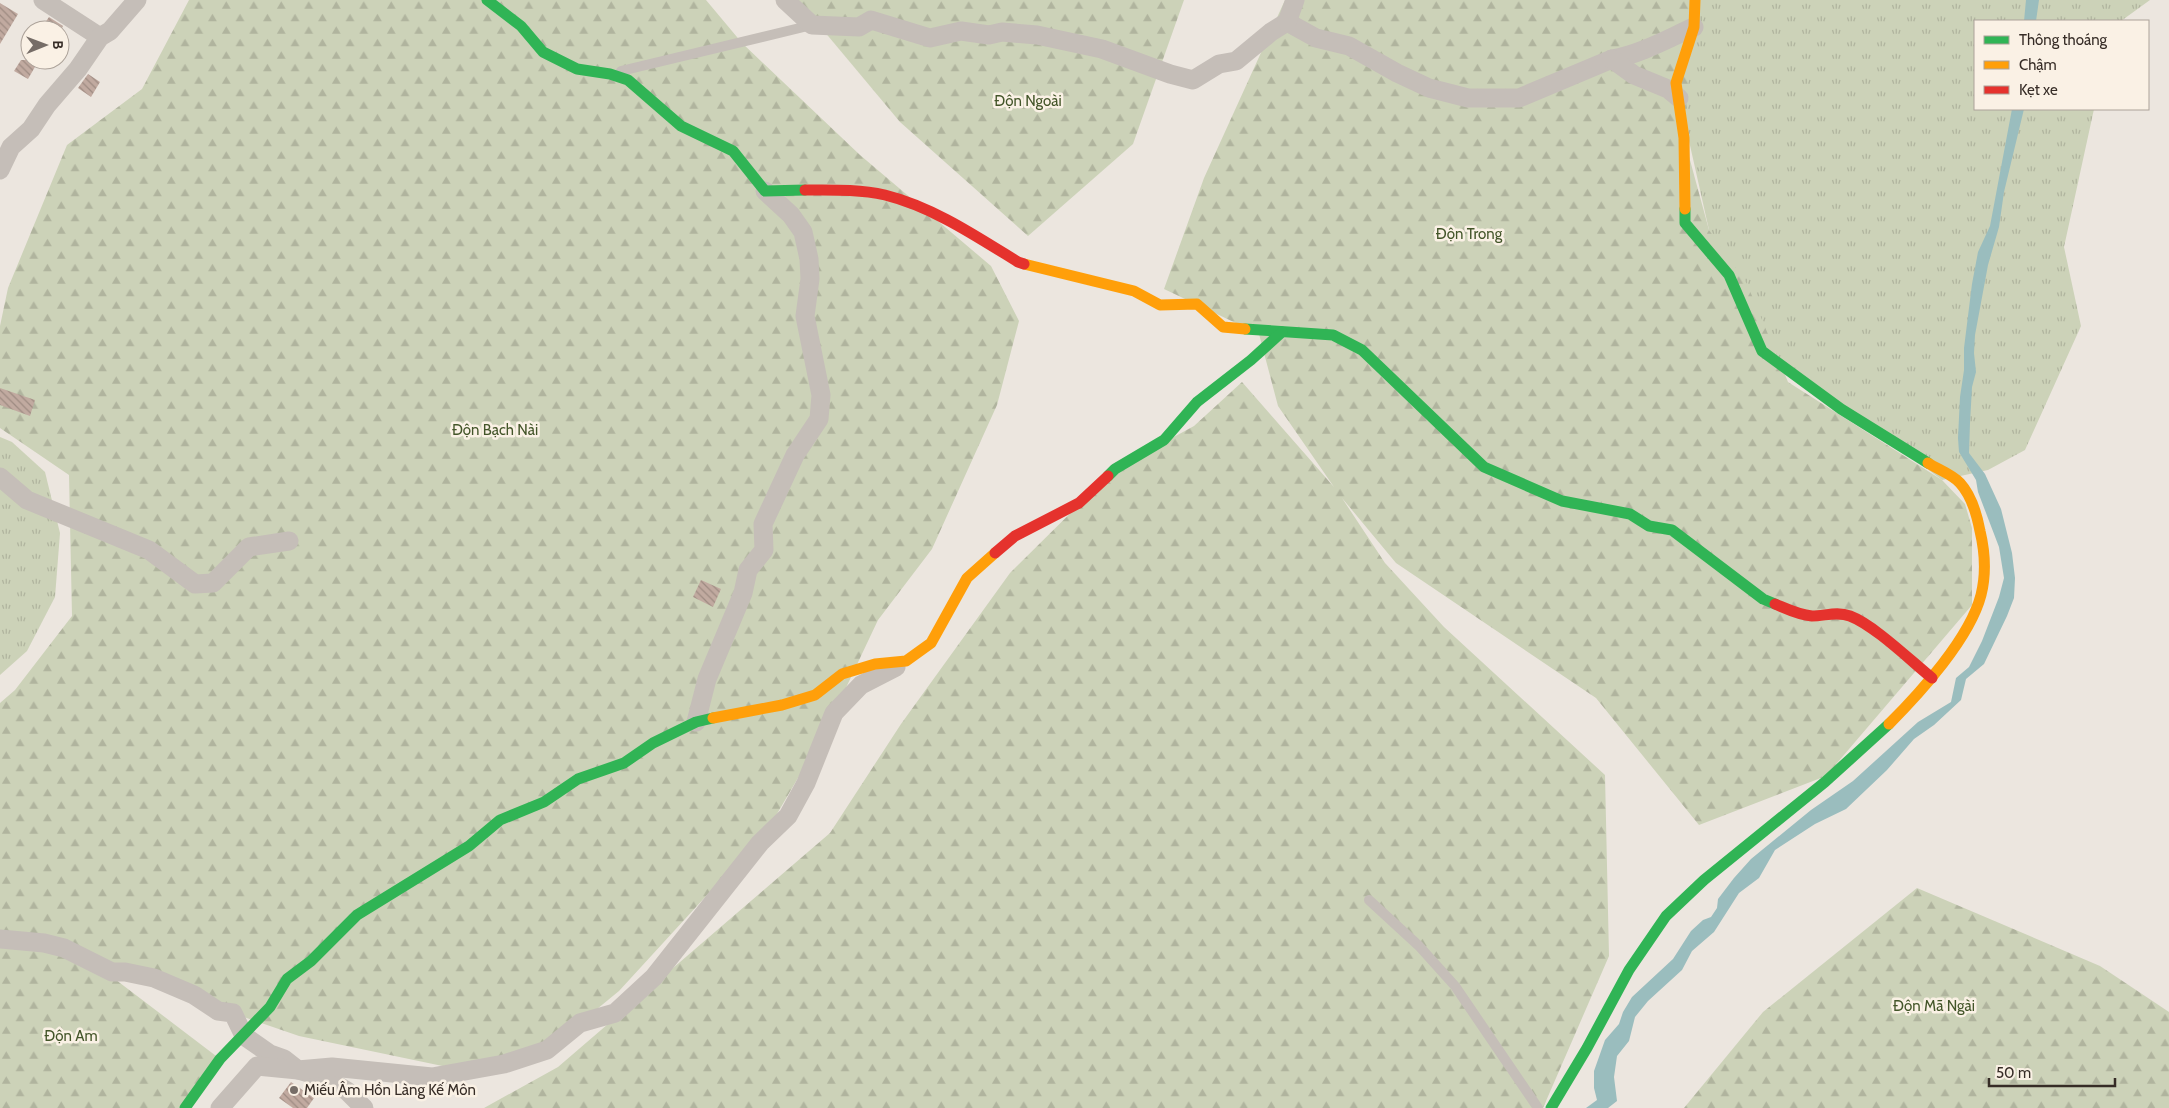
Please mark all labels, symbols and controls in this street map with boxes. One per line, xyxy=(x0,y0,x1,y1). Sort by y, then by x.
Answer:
north arrow xyxy=(20,20,70,70)
legend xyxy=(1974,20,2149,110)
text: Thông thoáng xyxy=(2019,31,2108,49)
text: B xyxy=(49,40,67,50)
text: Chậm xyxy=(2019,56,2057,74)
text: Kẹt xe xyxy=(2019,81,2058,99)
park label: Độn Ngoài xyxy=(994,92,1062,110)
park label: Độn Trong xyxy=(1436,225,1503,243)
park label: Độn Bạch Nài xyxy=(452,421,538,439)
park label: Độn Mã Ngài xyxy=(1893,997,1975,1015)
park label: Độn Am xyxy=(44,1027,98,1045)
scale bar xyxy=(1989,1056,2115,1088)
text: 50 m xyxy=(1996,1064,2031,1082)
place label: Miếu Âm Hồn Làng Kế Môn xyxy=(304,1080,476,1099)
marker: Miếu Âm Hồn Làng Kế Môn xyxy=(288,1084,300,1096)

